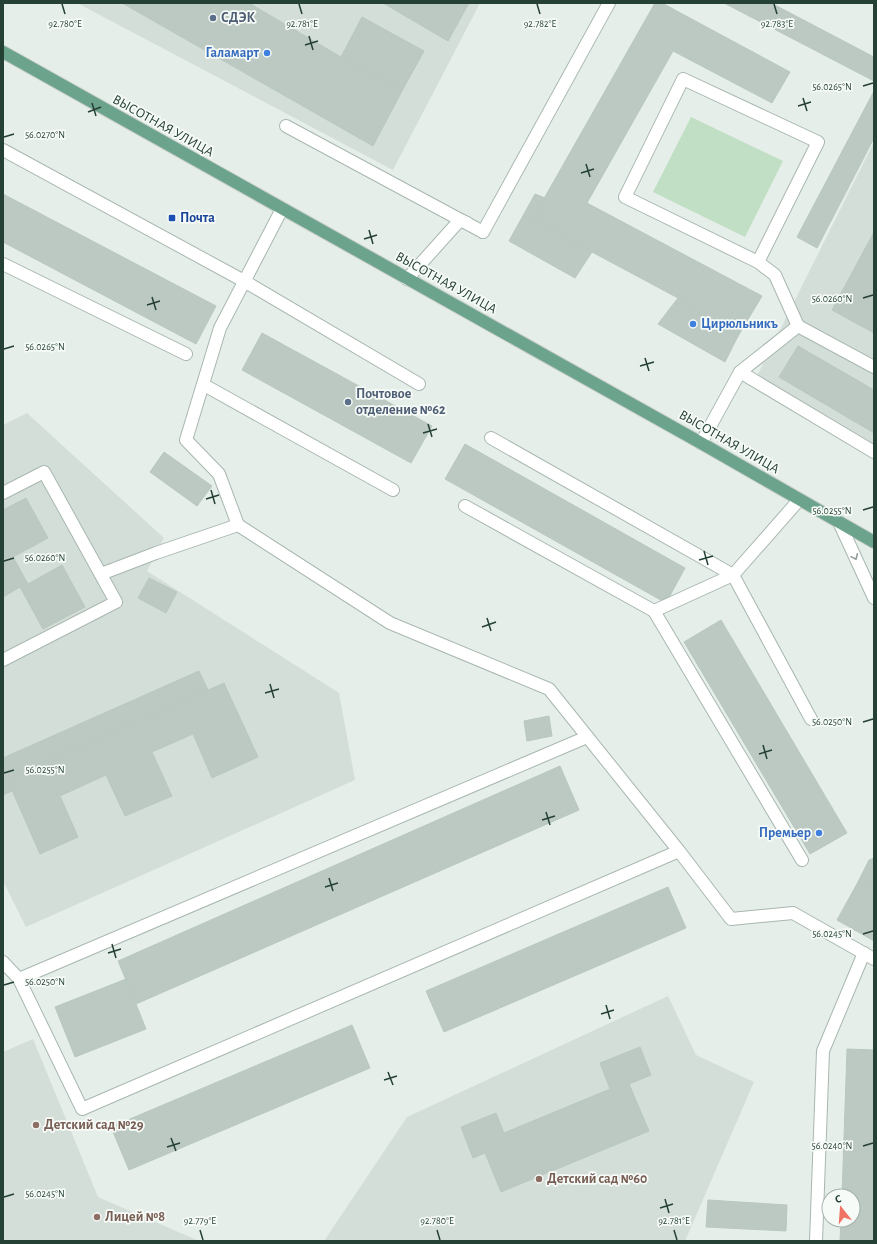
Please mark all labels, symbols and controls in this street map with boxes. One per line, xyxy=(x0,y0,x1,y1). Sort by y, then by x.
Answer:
place label: СДЭК xyxy=(221,11,255,25)
marker: СДЭК xyxy=(208,13,218,23)
text: 92.780°E xyxy=(48,19,82,29)
text: 92.781°E xyxy=(286,19,318,29)
text: 92.782°E xyxy=(524,19,557,29)
text: 92.783°E xyxy=(761,19,793,29)
place label: Галамарт xyxy=(205,46,260,60)
marker: Галамарт xyxy=(262,48,272,58)
text: 56.0265°N xyxy=(812,82,852,92)
street label: ВЫСОТНАЯ УЛИЦА xyxy=(110,92,216,160)
text: 56.0270°N xyxy=(25,130,65,140)
place label: Почта xyxy=(180,211,215,225)
marker: Почта xyxy=(167,213,177,223)
street label: ВЫСОТНАЯ УЛИЦА xyxy=(393,249,499,317)
text: 56.0260°N xyxy=(812,294,852,304)
place label: Цирюльникъ xyxy=(701,317,778,331)
marker: Цирюльникъ xyxy=(688,319,698,329)
text: 56.0265°N xyxy=(25,342,65,352)
place label: Почтовое отделение №62 xyxy=(356,387,446,417)
marker: Почтовое отделение №62 xyxy=(343,397,353,407)
street label: ВЫСОТНАЯ УЛИЦА xyxy=(676,408,782,476)
text: 56.0255°N xyxy=(812,506,852,516)
text: 56.0260°N xyxy=(25,553,65,563)
one-way arrow xyxy=(850,553,858,561)
text: 56.0250°N xyxy=(812,717,852,727)
text: 56.0255°N xyxy=(25,765,65,775)
place label: Премьер xyxy=(759,826,811,840)
marker: Премьер xyxy=(814,828,824,838)
text: 56.0245°N xyxy=(812,929,852,939)
text: 56.0250°N xyxy=(25,977,65,987)
place label: Детский сад №29 xyxy=(44,1118,144,1132)
marker: Детский сад №29 xyxy=(31,1120,41,1130)
text: 56.0240°N xyxy=(812,1141,852,1151)
place label: Детский сад №60 xyxy=(547,1172,647,1186)
marker: Детский сад №60 xyxy=(534,1174,544,1184)
north arrow xyxy=(821,1188,861,1228)
text: 56.0245°N xyxy=(25,1189,65,1199)
text: С xyxy=(834,1193,843,1205)
place label: Лицей №8 xyxy=(105,1210,165,1224)
marker: Лицей №8 xyxy=(92,1212,102,1222)
text: 92.779°E xyxy=(184,1216,216,1226)
text: 92.780°E xyxy=(420,1216,454,1226)
text: 92.781°E xyxy=(658,1216,690,1226)

